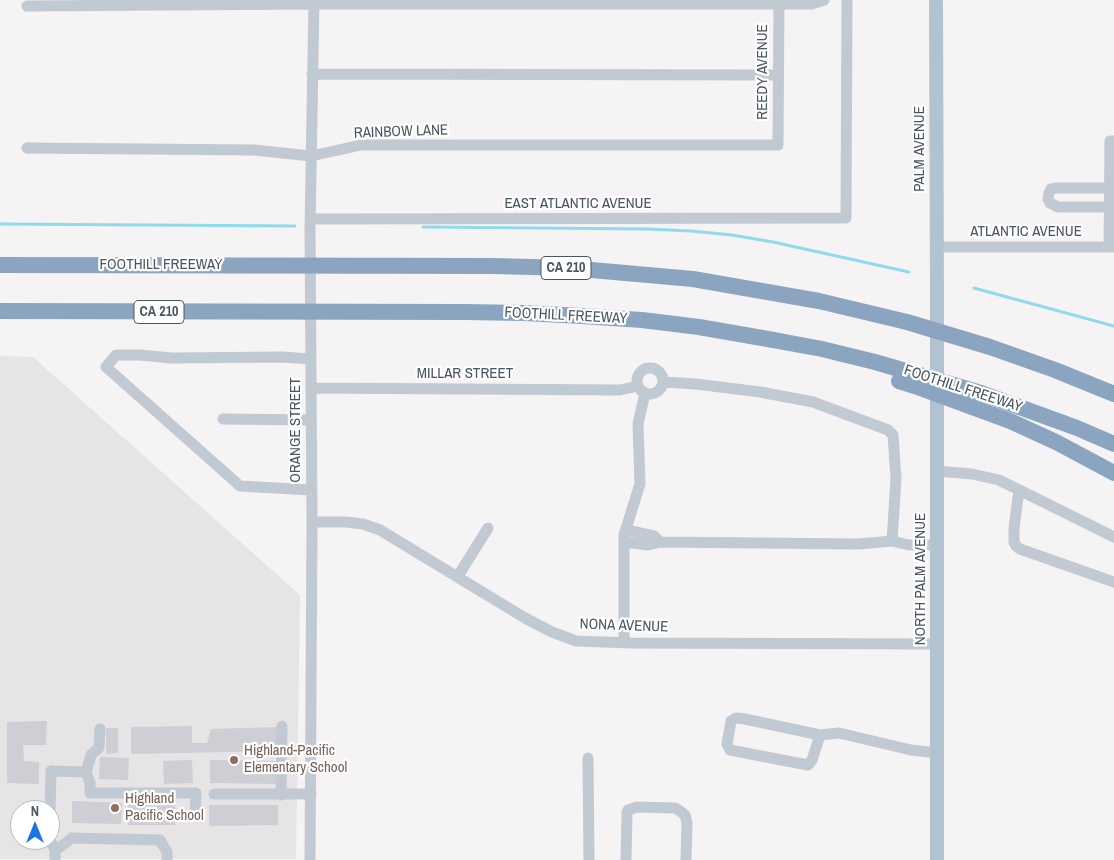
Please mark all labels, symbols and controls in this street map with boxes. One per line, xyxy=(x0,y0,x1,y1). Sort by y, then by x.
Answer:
street label: REEDY AVENUE xyxy=(754,24,772,120)
street label: PALM AVENUE xyxy=(911,106,929,192)
street label: RAINBOW LANE xyxy=(354,121,448,143)
street label: EAST ATLANTIC AVENUE xyxy=(504,195,652,213)
street label: ATLANTIC AVENUE xyxy=(970,223,1082,241)
street label: FOOTHILL FREEWAY xyxy=(99,256,223,274)
road number: CA 210 xyxy=(541,256,591,280)
road number: CA 210 xyxy=(134,300,184,324)
street label: FOOTHILL FREEWAY xyxy=(504,304,628,328)
street label: FOOTHILL FREEWAY xyxy=(902,361,1024,417)
street label: MILLAR STREET xyxy=(417,365,513,383)
street label: ORANGE STREET xyxy=(287,377,305,483)
street label: NORTH PALM AVENUE xyxy=(912,513,930,645)
street label: NONA AVENUE xyxy=(579,615,669,637)
place label: Highland-Pacific Elementary School xyxy=(244,742,347,777)
marker: Highland-Pacific Elementary School xyxy=(228,754,240,766)
place label: Highland Pacific School xyxy=(125,790,204,825)
north arrow xyxy=(10,800,60,850)
text: N xyxy=(31,802,39,820)
marker: Highland Pacific School xyxy=(109,802,121,814)

